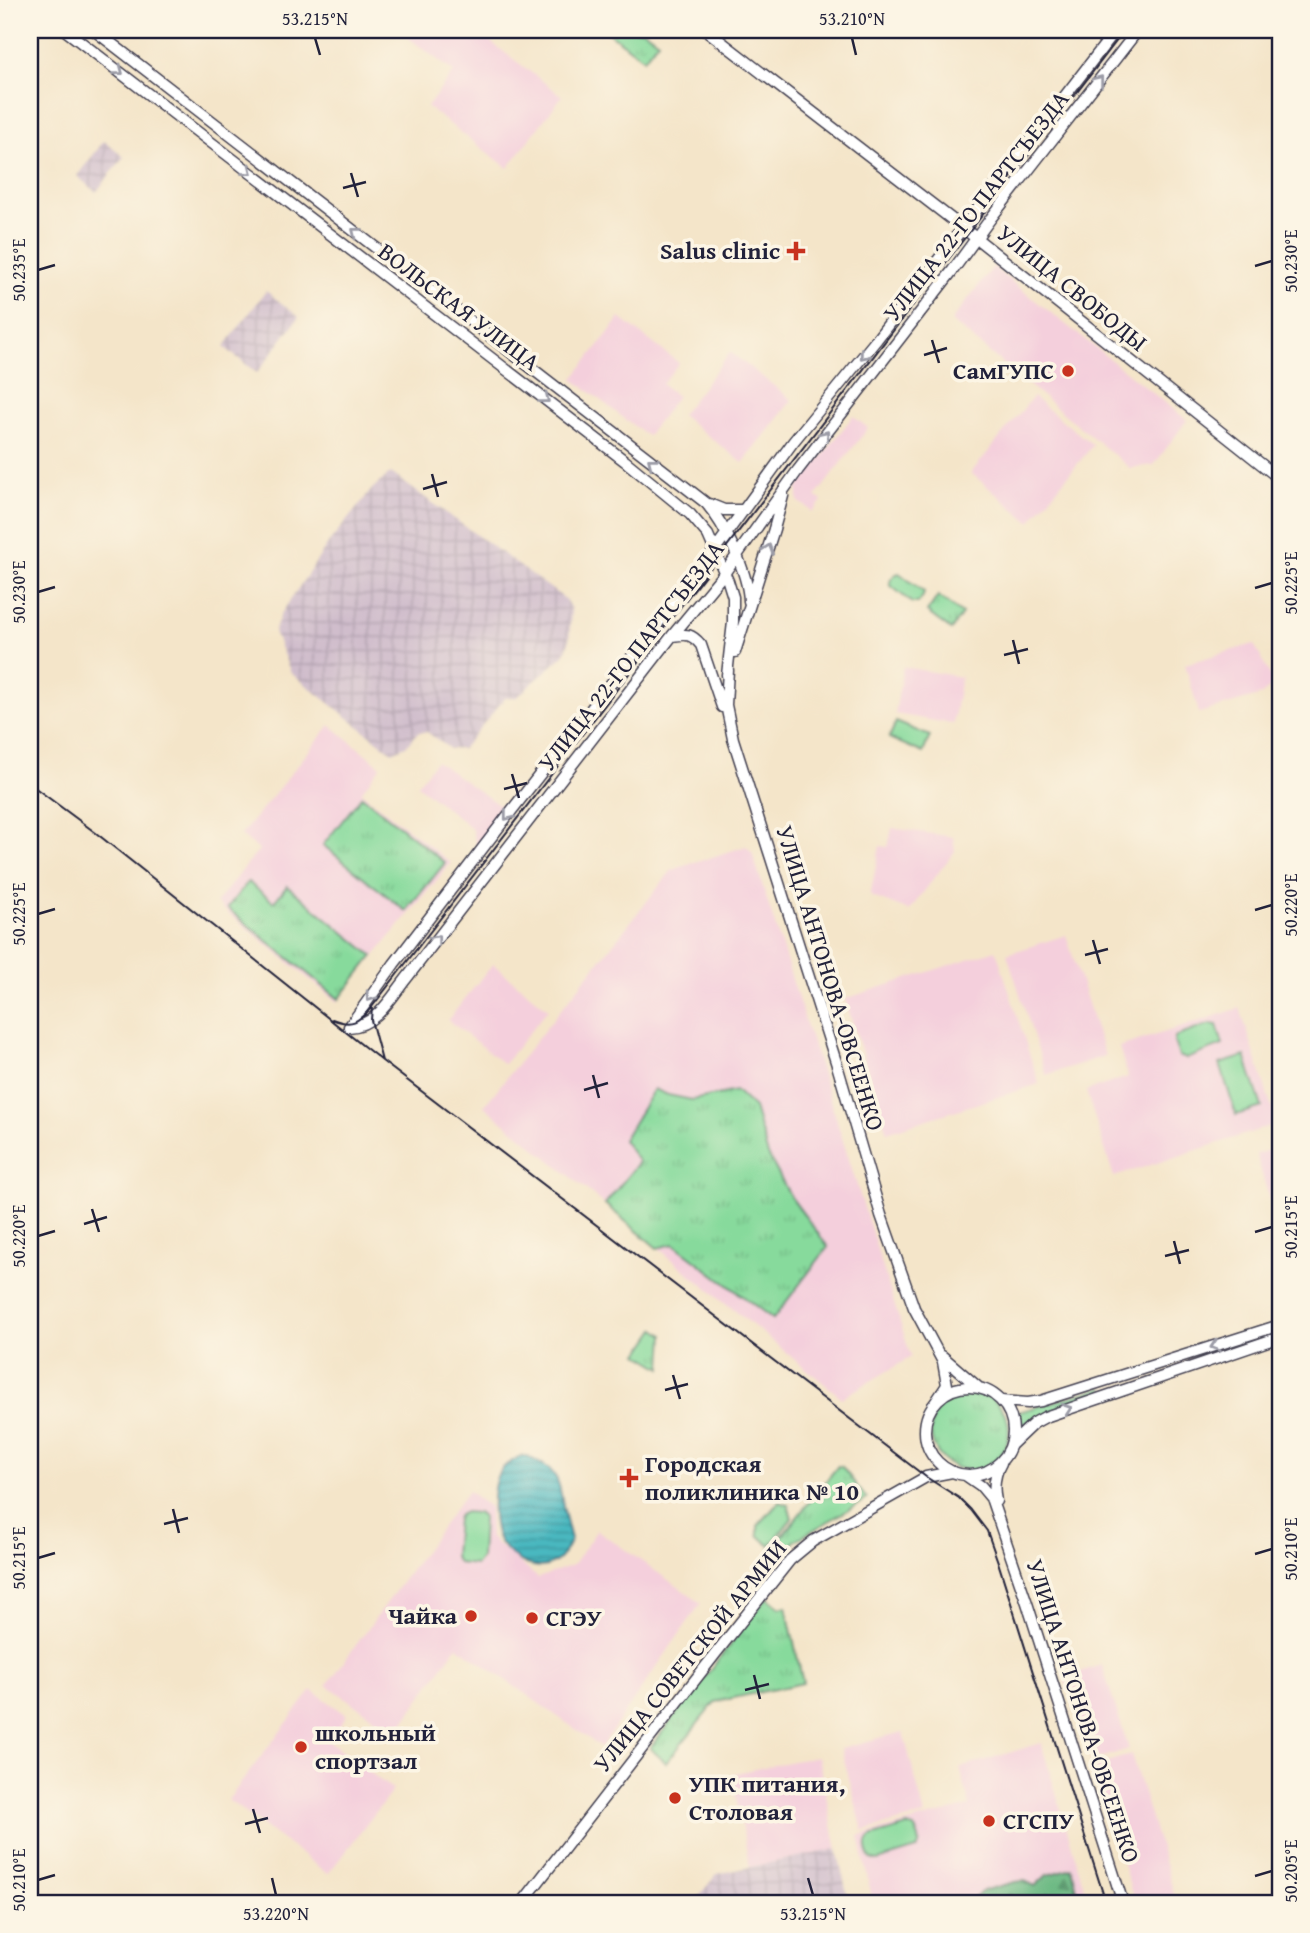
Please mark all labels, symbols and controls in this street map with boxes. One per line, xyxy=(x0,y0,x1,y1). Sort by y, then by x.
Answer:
text: 53.215°N xyxy=(282,5,348,32)
text: 53.210°N xyxy=(819,5,885,32)
one-way arrow xyxy=(111,63,124,76)
one-way arrow xyxy=(1090,76,1103,88)
street label: УЛИЦА 22-ГО ПАРТСЪЕЗДА xyxy=(874,82,1077,329)
one-way arrow xyxy=(240,163,253,176)
street label: УЛИЦА СВОБОДЫ xyxy=(990,216,1155,359)
one-way arrow xyxy=(351,228,364,241)
text: 50.230°E xyxy=(1277,229,1304,293)
place label: Salus clinic xyxy=(660,233,780,268)
street label: ВОЛЬСКАЯ УЛИЦА xyxy=(371,234,548,379)
text: 50.235°E xyxy=(5,238,32,302)
marker: Salus clinic xyxy=(786,241,806,261)
one-way arrow xyxy=(860,347,873,359)
place label: СамГУПС xyxy=(953,353,1054,388)
marker: СамГУПС xyxy=(1060,363,1076,379)
one-way arrow xyxy=(537,391,549,404)
one-way arrow xyxy=(817,431,830,443)
one-way arrow xyxy=(647,457,660,470)
street label: УЛИЦА 22-ГО ПАРТСЪЕЗДА xyxy=(529,532,732,779)
one-way arrow xyxy=(760,543,774,556)
text: 50.225°E xyxy=(1277,551,1304,615)
text: 50.230°E xyxy=(5,560,32,624)
one-way arrow xyxy=(503,808,516,821)
street label: УЛИЦА АНТОНОВА-ОВСЕЕНКО xyxy=(767,821,894,1135)
text: 50.220°E xyxy=(1277,873,1304,937)
text: 50.225°E xyxy=(5,882,32,946)
one-way arrow xyxy=(428,935,441,947)
one-way arrow xyxy=(366,989,378,1002)
text: 50.215°E xyxy=(1277,1195,1304,1259)
text: 50.220°E xyxy=(5,1204,32,1268)
one-way arrow xyxy=(1210,1338,1222,1352)
one-way arrow xyxy=(1061,1403,1073,1417)
place label: Городская поликлиника № 10 xyxy=(645,1446,859,1509)
marker: Городская поликлиника № 10 xyxy=(619,1468,639,1488)
text: 50.210°E xyxy=(1277,1517,1304,1581)
text: 50.215°E xyxy=(5,1526,32,1590)
street label: УЛИЦА СОВЕТСКОЙ АРМИИ xyxy=(585,1532,795,1780)
street label: УЛИЦА АНТОНОВА-ОВСЕЕНКО xyxy=(1018,1554,1149,1867)
place label: Чайка xyxy=(388,1598,458,1633)
place label: СГЭУ xyxy=(546,1600,602,1635)
marker: Чайка xyxy=(463,1608,479,1624)
marker: СГЭУ xyxy=(524,1610,540,1626)
place label: школьный спортзал xyxy=(315,1715,436,1778)
marker: школьный спортзал xyxy=(293,1739,309,1755)
place label: УПК питания, Столовая xyxy=(689,1766,845,1829)
marker: УПК питания, Столовая xyxy=(667,1790,683,1806)
place label: СГСПУ xyxy=(1003,1803,1074,1838)
marker: СГСПУ xyxy=(981,1813,997,1829)
text: 50.205°E xyxy=(1277,1839,1304,1903)
text: 50.210°E xyxy=(5,1848,32,1912)
text: 53.220°N xyxy=(243,1900,309,1927)
text: 53.215°N xyxy=(780,1900,846,1927)

